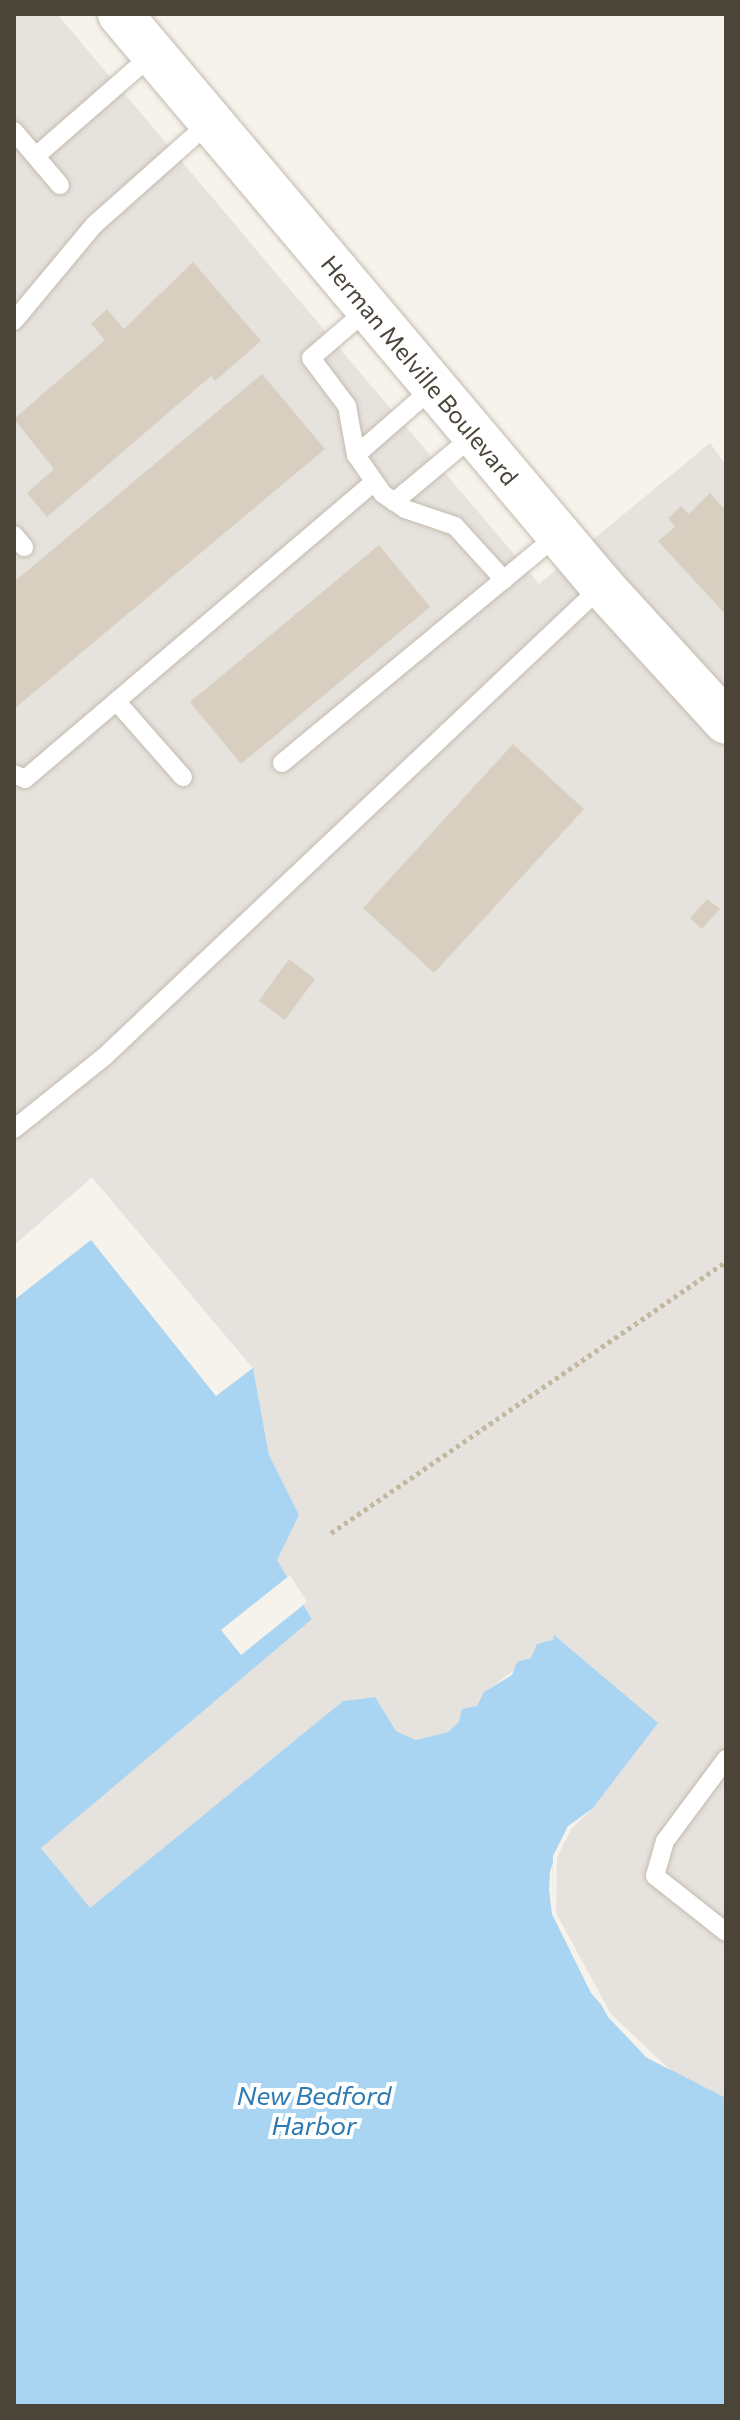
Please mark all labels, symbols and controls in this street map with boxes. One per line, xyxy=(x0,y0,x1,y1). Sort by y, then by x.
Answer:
street label: Herman Melville Boulevard xyxy=(315,249,525,491)
water label: New Bedford Harbor xyxy=(237,2079,391,2140)

